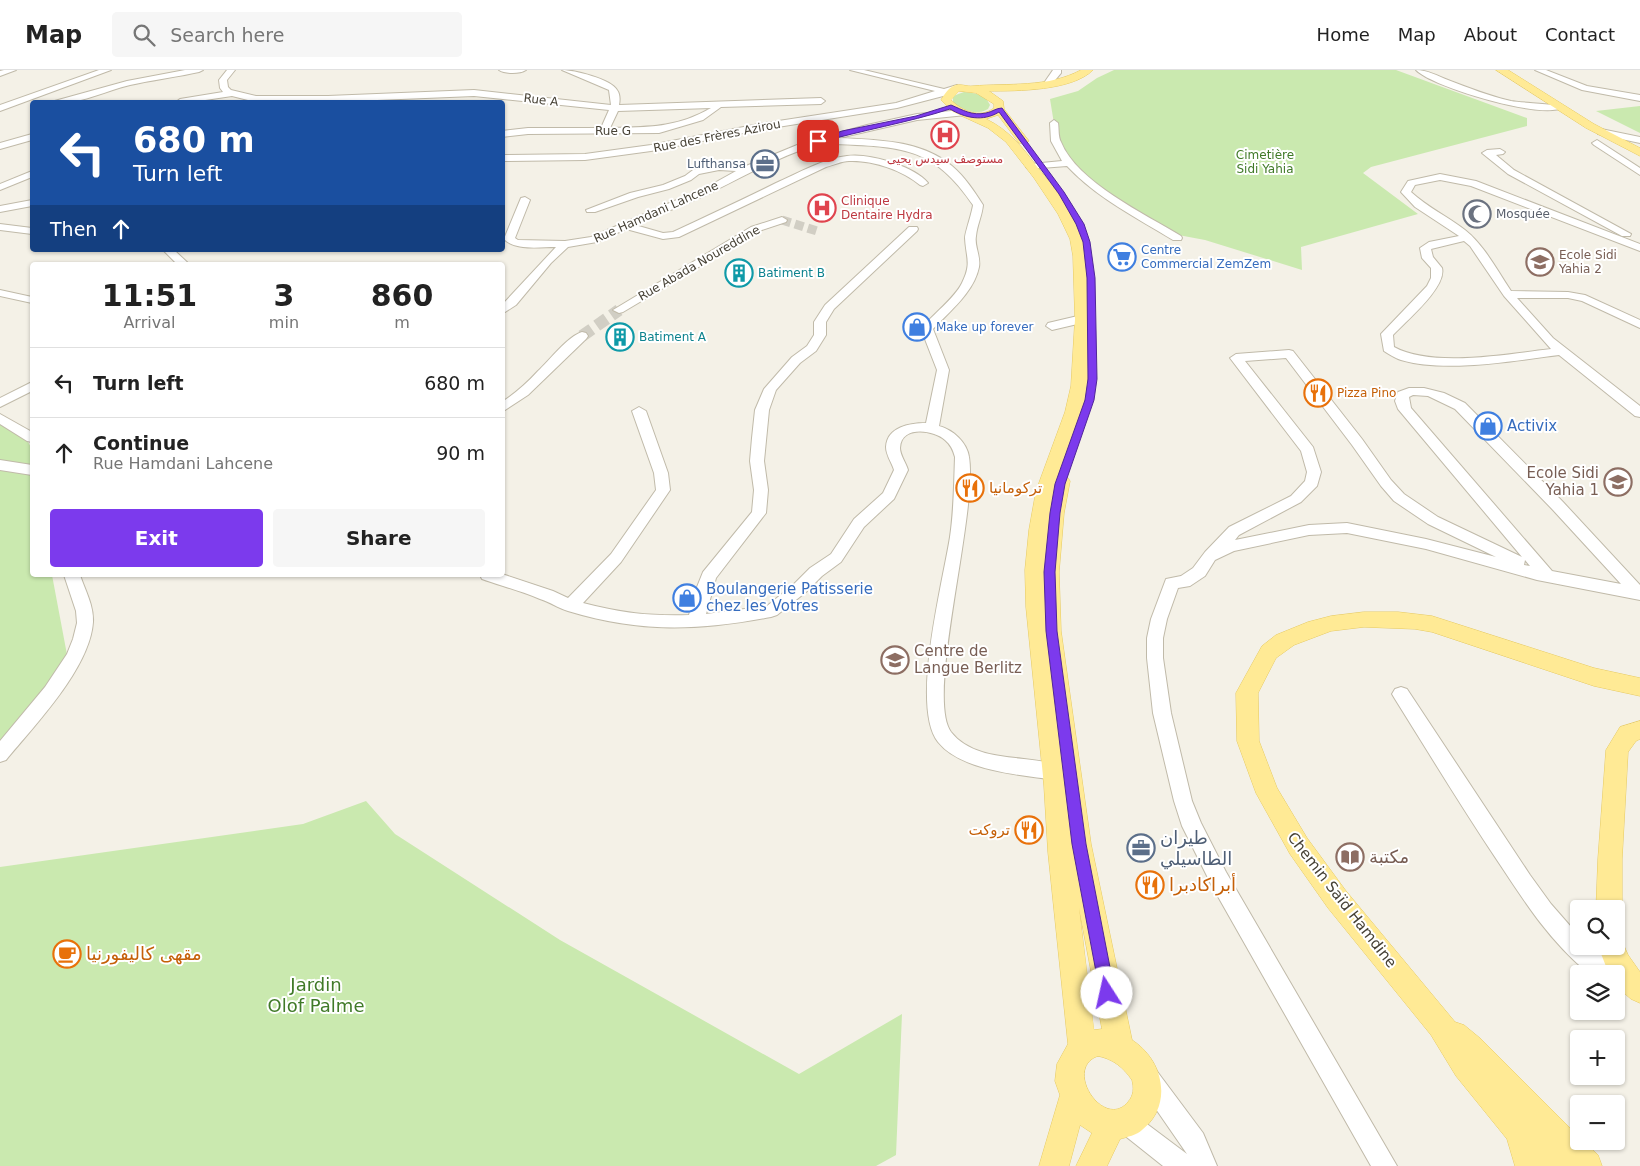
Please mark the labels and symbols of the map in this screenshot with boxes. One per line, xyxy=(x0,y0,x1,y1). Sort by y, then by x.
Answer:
street label: Rue A xyxy=(523,91,560,109)
street label: Rue des Frères Azirou xyxy=(652,117,782,155)
pin xyxy=(797,120,839,162)
hospital icon: مستوصف سيدس يحيى xyxy=(930,120,960,150)
street label: Rue G xyxy=(595,124,631,138)
park label: Cimetière Sidi Yahia xyxy=(1236,148,1294,176)
office icon: Lufthansa xyxy=(750,149,780,179)
place label: مستوصف سيدس يحيى xyxy=(887,152,1003,167)
place label: Lufthansa xyxy=(687,157,746,171)
street label: Rue Hamdani Lahcene xyxy=(591,178,721,246)
hospital icon: Clinique Dentaire Hydra xyxy=(807,193,837,223)
place label: Clinique Dentaire Hydra xyxy=(841,194,933,222)
mosque icon: Mosquée xyxy=(1462,199,1492,229)
place label: Mosquée xyxy=(1496,207,1550,221)
street label: Rue Abada Noureddine xyxy=(636,222,762,304)
supermarket icon: Centre Commercial ZemZem xyxy=(1107,242,1137,272)
place label: Centre Commercial ZemZem xyxy=(1141,243,1271,271)
school or university icon: Ecole Sidi Yahia 2 xyxy=(1525,247,1555,277)
place label: Ecole Sidi Yahia 2 xyxy=(1558,248,1617,276)
building icon: Batiment B xyxy=(724,258,754,288)
place label: Batiment B xyxy=(758,266,825,280)
shop icon: Make up forever xyxy=(902,312,932,342)
place label: Make up forever xyxy=(936,320,1034,334)
building icon: Batiment A xyxy=(605,322,635,352)
place label: Batiment A xyxy=(639,330,707,344)
restaurant icon: Pizza Pino xyxy=(1303,378,1333,408)
place label: Pizza Pino xyxy=(1337,386,1396,400)
shop icon: Activix xyxy=(1473,411,1503,441)
place label: Activix xyxy=(1507,417,1557,435)
place label: Ecole Sidi Yahia 1 xyxy=(1527,464,1599,499)
school or university icon: Ecole Sidi Yahia 1 xyxy=(1603,467,1633,497)
restaurant icon: تركومانيا xyxy=(955,473,985,503)
place label: تركومانيا xyxy=(989,479,1042,497)
place label: Boulangerie Patisserie chez les Votres xyxy=(706,580,873,615)
shop icon: Boulangerie Patisserie chez les Votres xyxy=(672,583,702,613)
place label: Centre de Langue Berlitz xyxy=(914,642,1022,677)
school or university icon: Centre de Langue Berlitz xyxy=(880,645,910,675)
restaurant icon: تروكت xyxy=(1014,815,1044,845)
place label: تروكت xyxy=(968,821,1010,839)
place label: طيران الطاسيلي xyxy=(1160,827,1232,870)
street label: Chemin Saïd Hamdine xyxy=(1284,829,1400,971)
office icon: طيران الطاسيلي xyxy=(1126,833,1156,863)
library icon: مكتبة xyxy=(1335,842,1365,872)
place label: مكتبة xyxy=(1369,846,1409,867)
restaurant icon: أبراكادبرا xyxy=(1135,870,1165,900)
place label: أبراكادبرا xyxy=(1169,873,1236,896)
cafe icon: مقهى كاليفورنيا xyxy=(52,939,82,969)
place label: مقهى كاليفورنيا xyxy=(86,943,202,965)
position arrow xyxy=(1080,966,1132,1018)
park label: Jardin Olof Palme xyxy=(268,974,364,1016)

